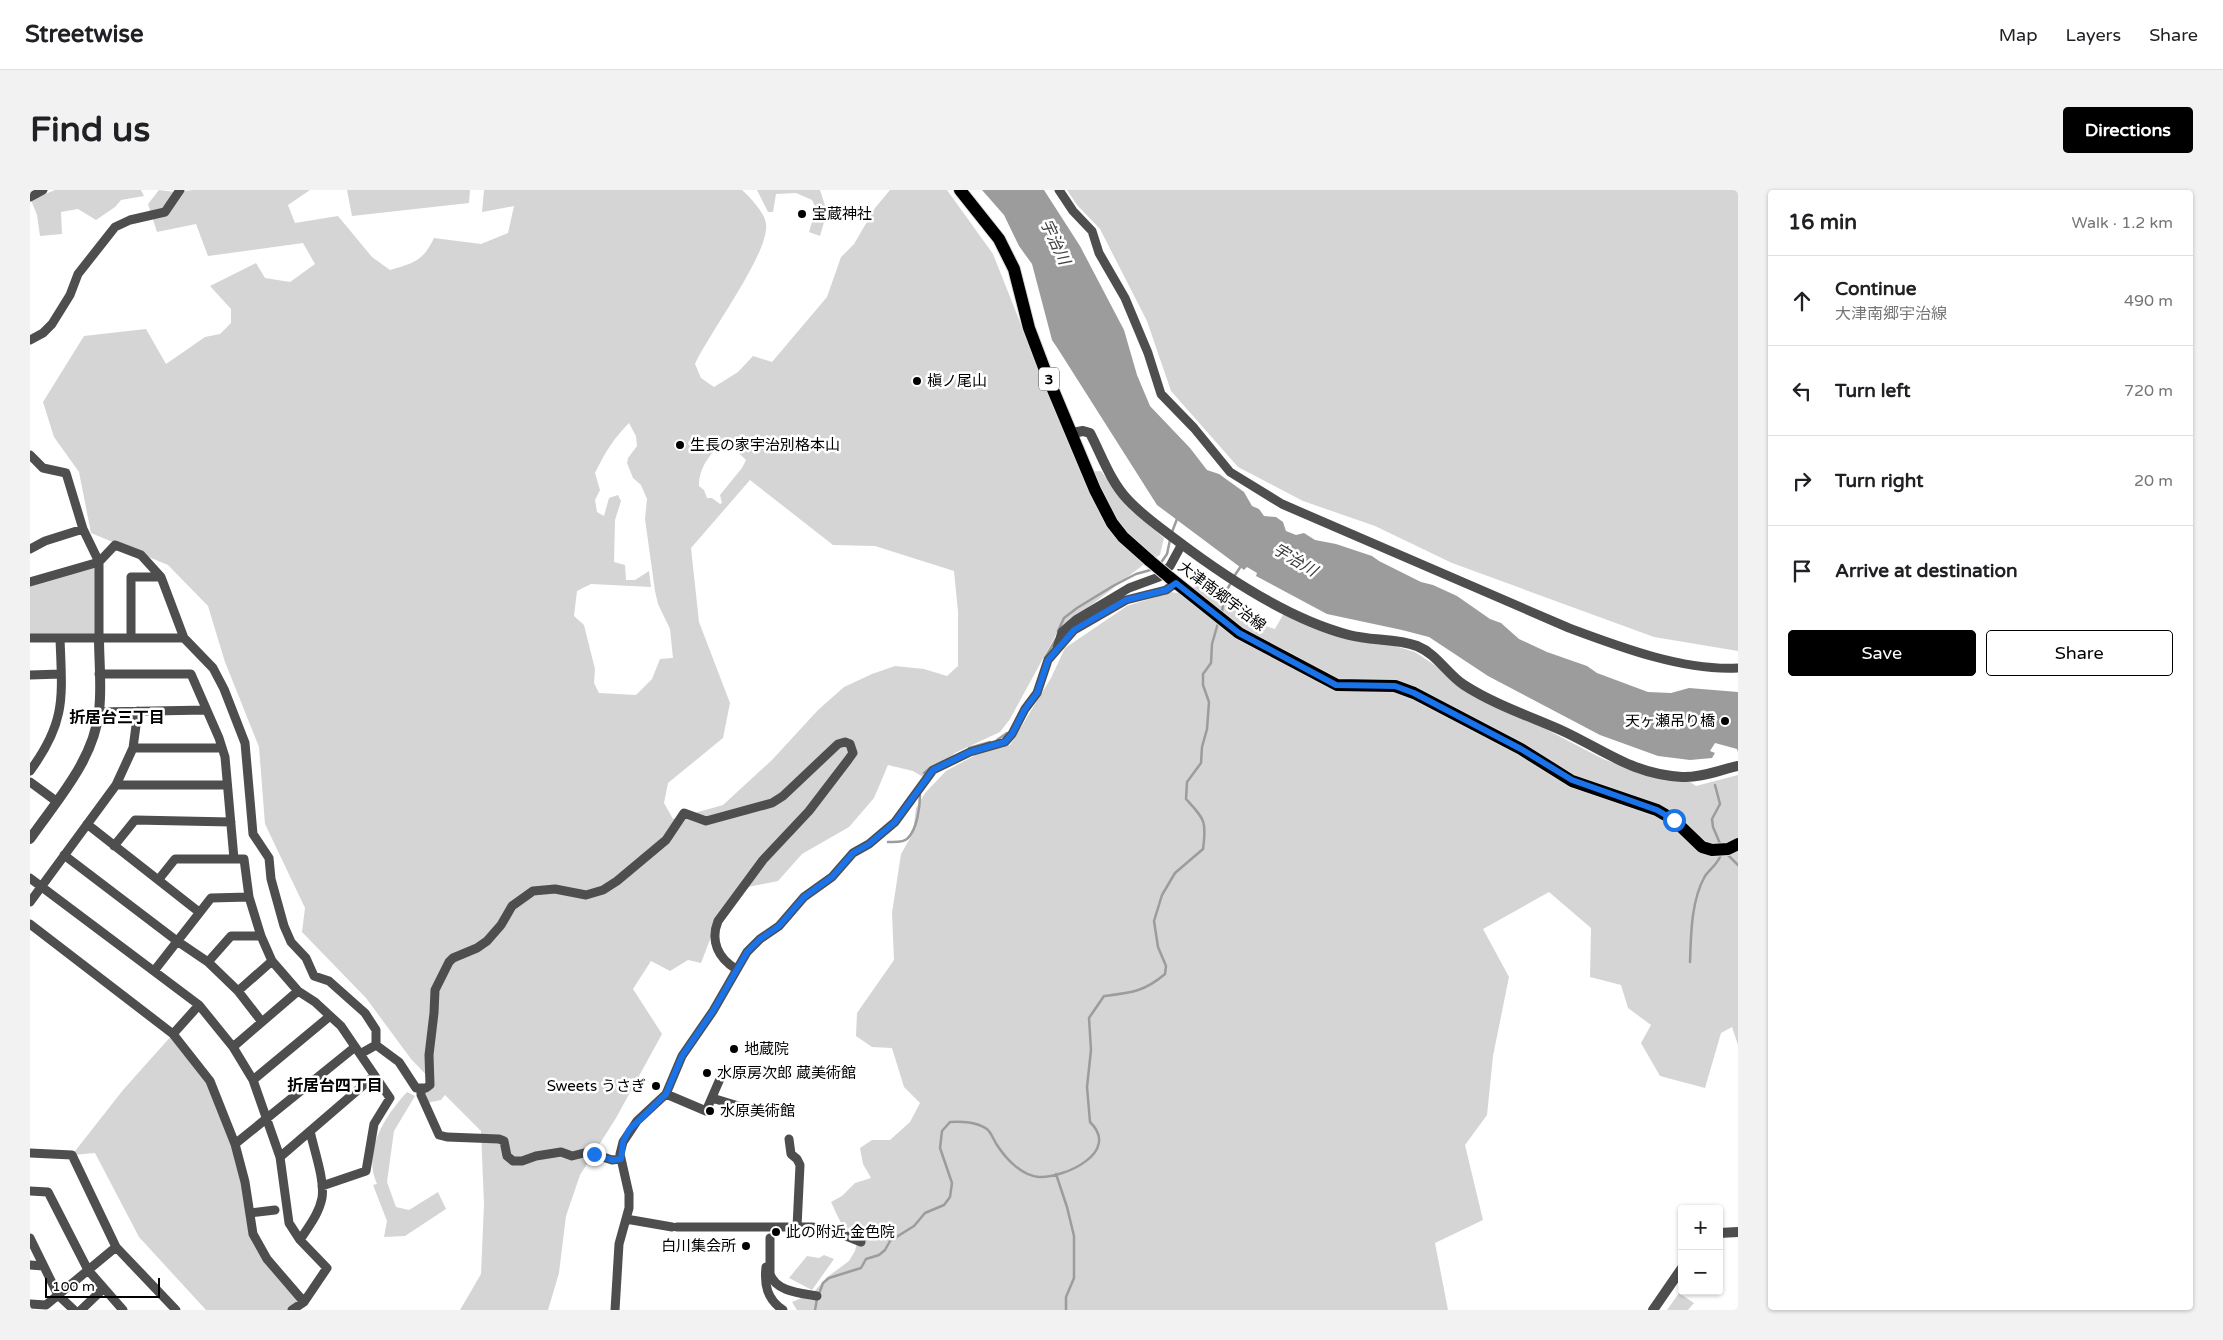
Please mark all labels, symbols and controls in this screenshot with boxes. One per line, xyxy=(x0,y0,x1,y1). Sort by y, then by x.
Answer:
text: Streetwise xyxy=(25,20,144,49)
text: Map xyxy=(1999,24,2038,46)
text: Layers xyxy=(2066,24,2121,46)
text: Share xyxy=(2149,24,2198,46)
button: Directions xyxy=(2063,107,2193,153)
text: Find us xyxy=(30,109,150,151)
place label: 宝蔵神社 xyxy=(812,205,872,223)
marker: 宝蔵神社 xyxy=(796,208,808,220)
text: 16 min xyxy=(1788,210,1857,235)
text: Walk · 1.2 km xyxy=(2071,213,2173,233)
water label: 宇治川 xyxy=(1036,216,1075,270)
text: Continue xyxy=(1835,278,1917,300)
icon: ahead xyxy=(1788,287,1816,315)
text: 490 m xyxy=(2124,291,2173,311)
text: 大津南郷宇治線 xyxy=(1835,304,1947,324)
road number: 3 xyxy=(1039,368,1059,390)
place label: 槇ノ尾山 xyxy=(927,372,987,390)
marker: 槇ノ尾山 xyxy=(911,375,923,387)
icon: left xyxy=(1788,377,1816,405)
text: Turn left xyxy=(1835,380,1911,402)
text: 720 m xyxy=(2124,381,2173,401)
place label: 生長の家宇治別格本山 xyxy=(690,436,840,454)
marker: 生長の家宇治別格本山 xyxy=(674,439,686,451)
icon: right xyxy=(1788,467,1816,495)
text: Turn right xyxy=(1835,470,1923,492)
text: 20 m xyxy=(2134,471,2173,491)
water label: 宇治川 xyxy=(1269,539,1322,582)
street label: 大津南郷宇治線 xyxy=(1175,557,1269,635)
icon: arrive xyxy=(1788,557,1816,585)
text: Arrive at destination xyxy=(1835,560,2018,582)
button: Save xyxy=(1788,630,1976,676)
button: Share xyxy=(1986,630,2173,676)
district label: 折居台三丁目 xyxy=(69,708,165,728)
place label: 天ヶ瀬吊り橋 xyxy=(1625,712,1715,730)
marker: 天ヶ瀬吊り橋 xyxy=(1719,715,1731,727)
route start xyxy=(1663,809,1686,832)
place label: 地蔵院 xyxy=(744,1040,789,1058)
marker: 地蔵院 xyxy=(728,1043,740,1055)
place label: 水原房次郎 蔵美術館 xyxy=(717,1064,856,1082)
marker: 水原房次郎 蔵美術館 xyxy=(701,1067,713,1079)
district label: 折居台四丁目 xyxy=(287,1076,383,1096)
place label: Sweets うさぎ xyxy=(547,1077,646,1095)
marker: Sweets うさぎ xyxy=(650,1080,662,1092)
place label: 水原美術館 xyxy=(720,1102,795,1120)
marker: 水原美術館 xyxy=(704,1105,716,1117)
route end xyxy=(583,1143,606,1166)
map controls xyxy=(1678,1205,1723,1295)
button: + xyxy=(1678,1205,1723,1250)
place label: 此の附近 金色院 xyxy=(786,1223,895,1241)
marker: 此の附近 金色院 xyxy=(770,1226,782,1238)
place label: 白川集会所 xyxy=(661,1237,736,1255)
marker: 白川集会所 xyxy=(740,1240,752,1252)
button: − xyxy=(1678,1250,1723,1295)
scale bar xyxy=(45,1275,160,1298)
text: 100 m xyxy=(52,1278,95,1295)

